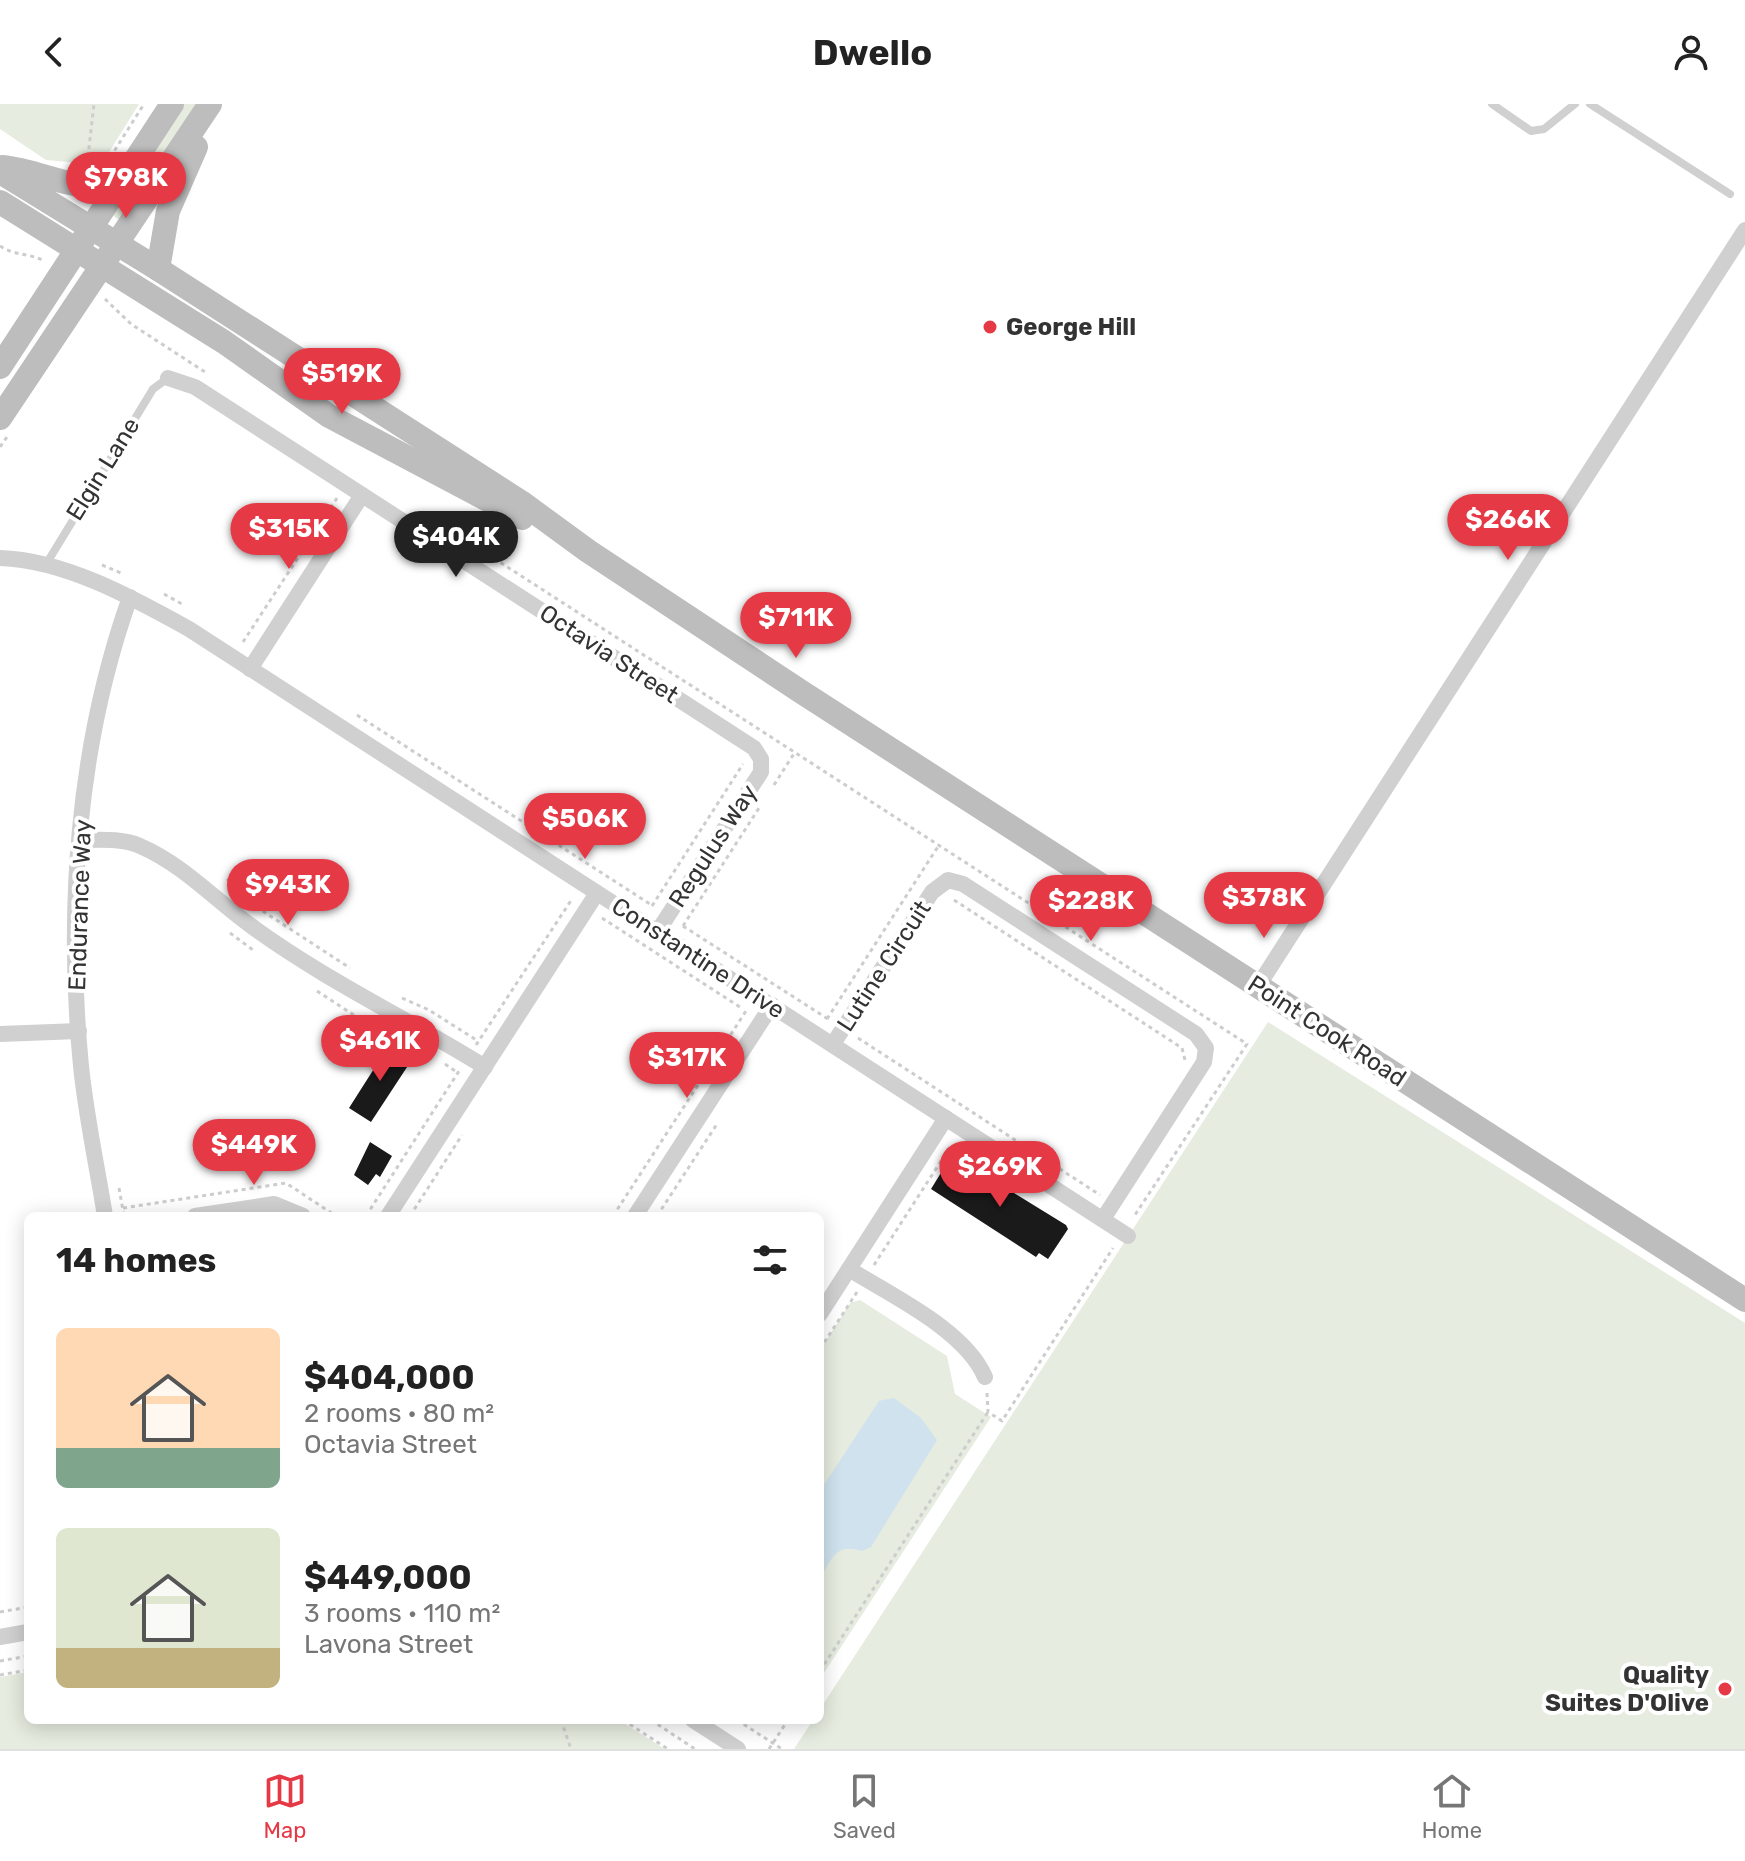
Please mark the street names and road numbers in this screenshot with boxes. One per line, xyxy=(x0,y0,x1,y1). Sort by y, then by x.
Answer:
street label: Elgin Lane xyxy=(60,413,146,525)
street label: Octavia Street xyxy=(534,599,684,709)
street label: Regulus Way xyxy=(663,779,763,913)
street label: Endurance Way xyxy=(63,819,97,991)
street label: Constantine Drive xyxy=(606,892,790,1024)
street label: Lutine Circuit xyxy=(831,895,937,1037)
street label: Point Cook Road xyxy=(1243,969,1411,1093)

